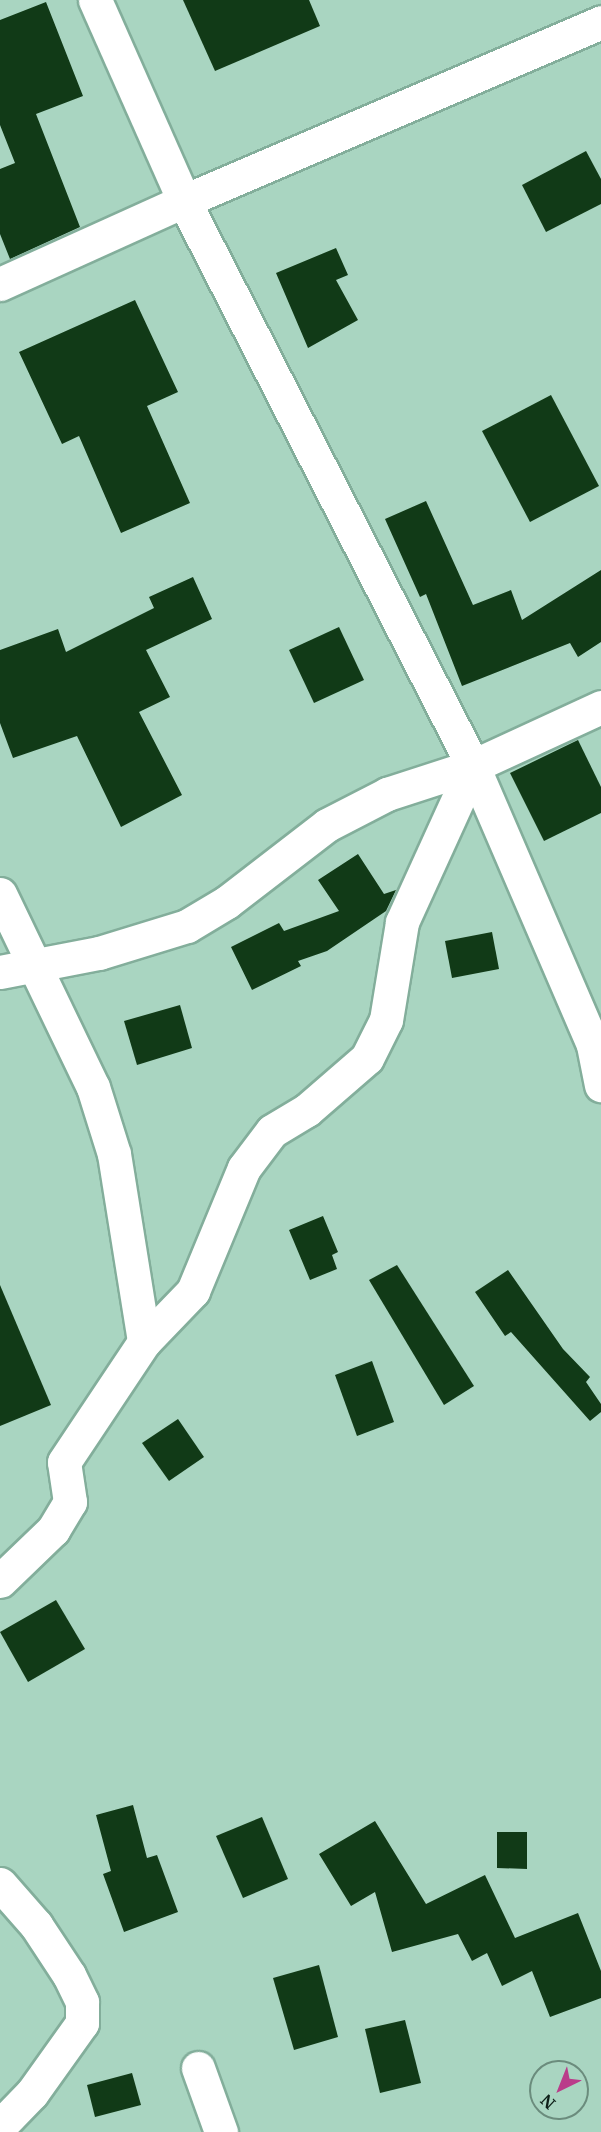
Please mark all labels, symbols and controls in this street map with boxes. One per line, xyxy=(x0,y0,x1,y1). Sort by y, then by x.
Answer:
north arrow xyxy=(529,2060,589,2120)
text: N xyxy=(537,2090,560,2113)

